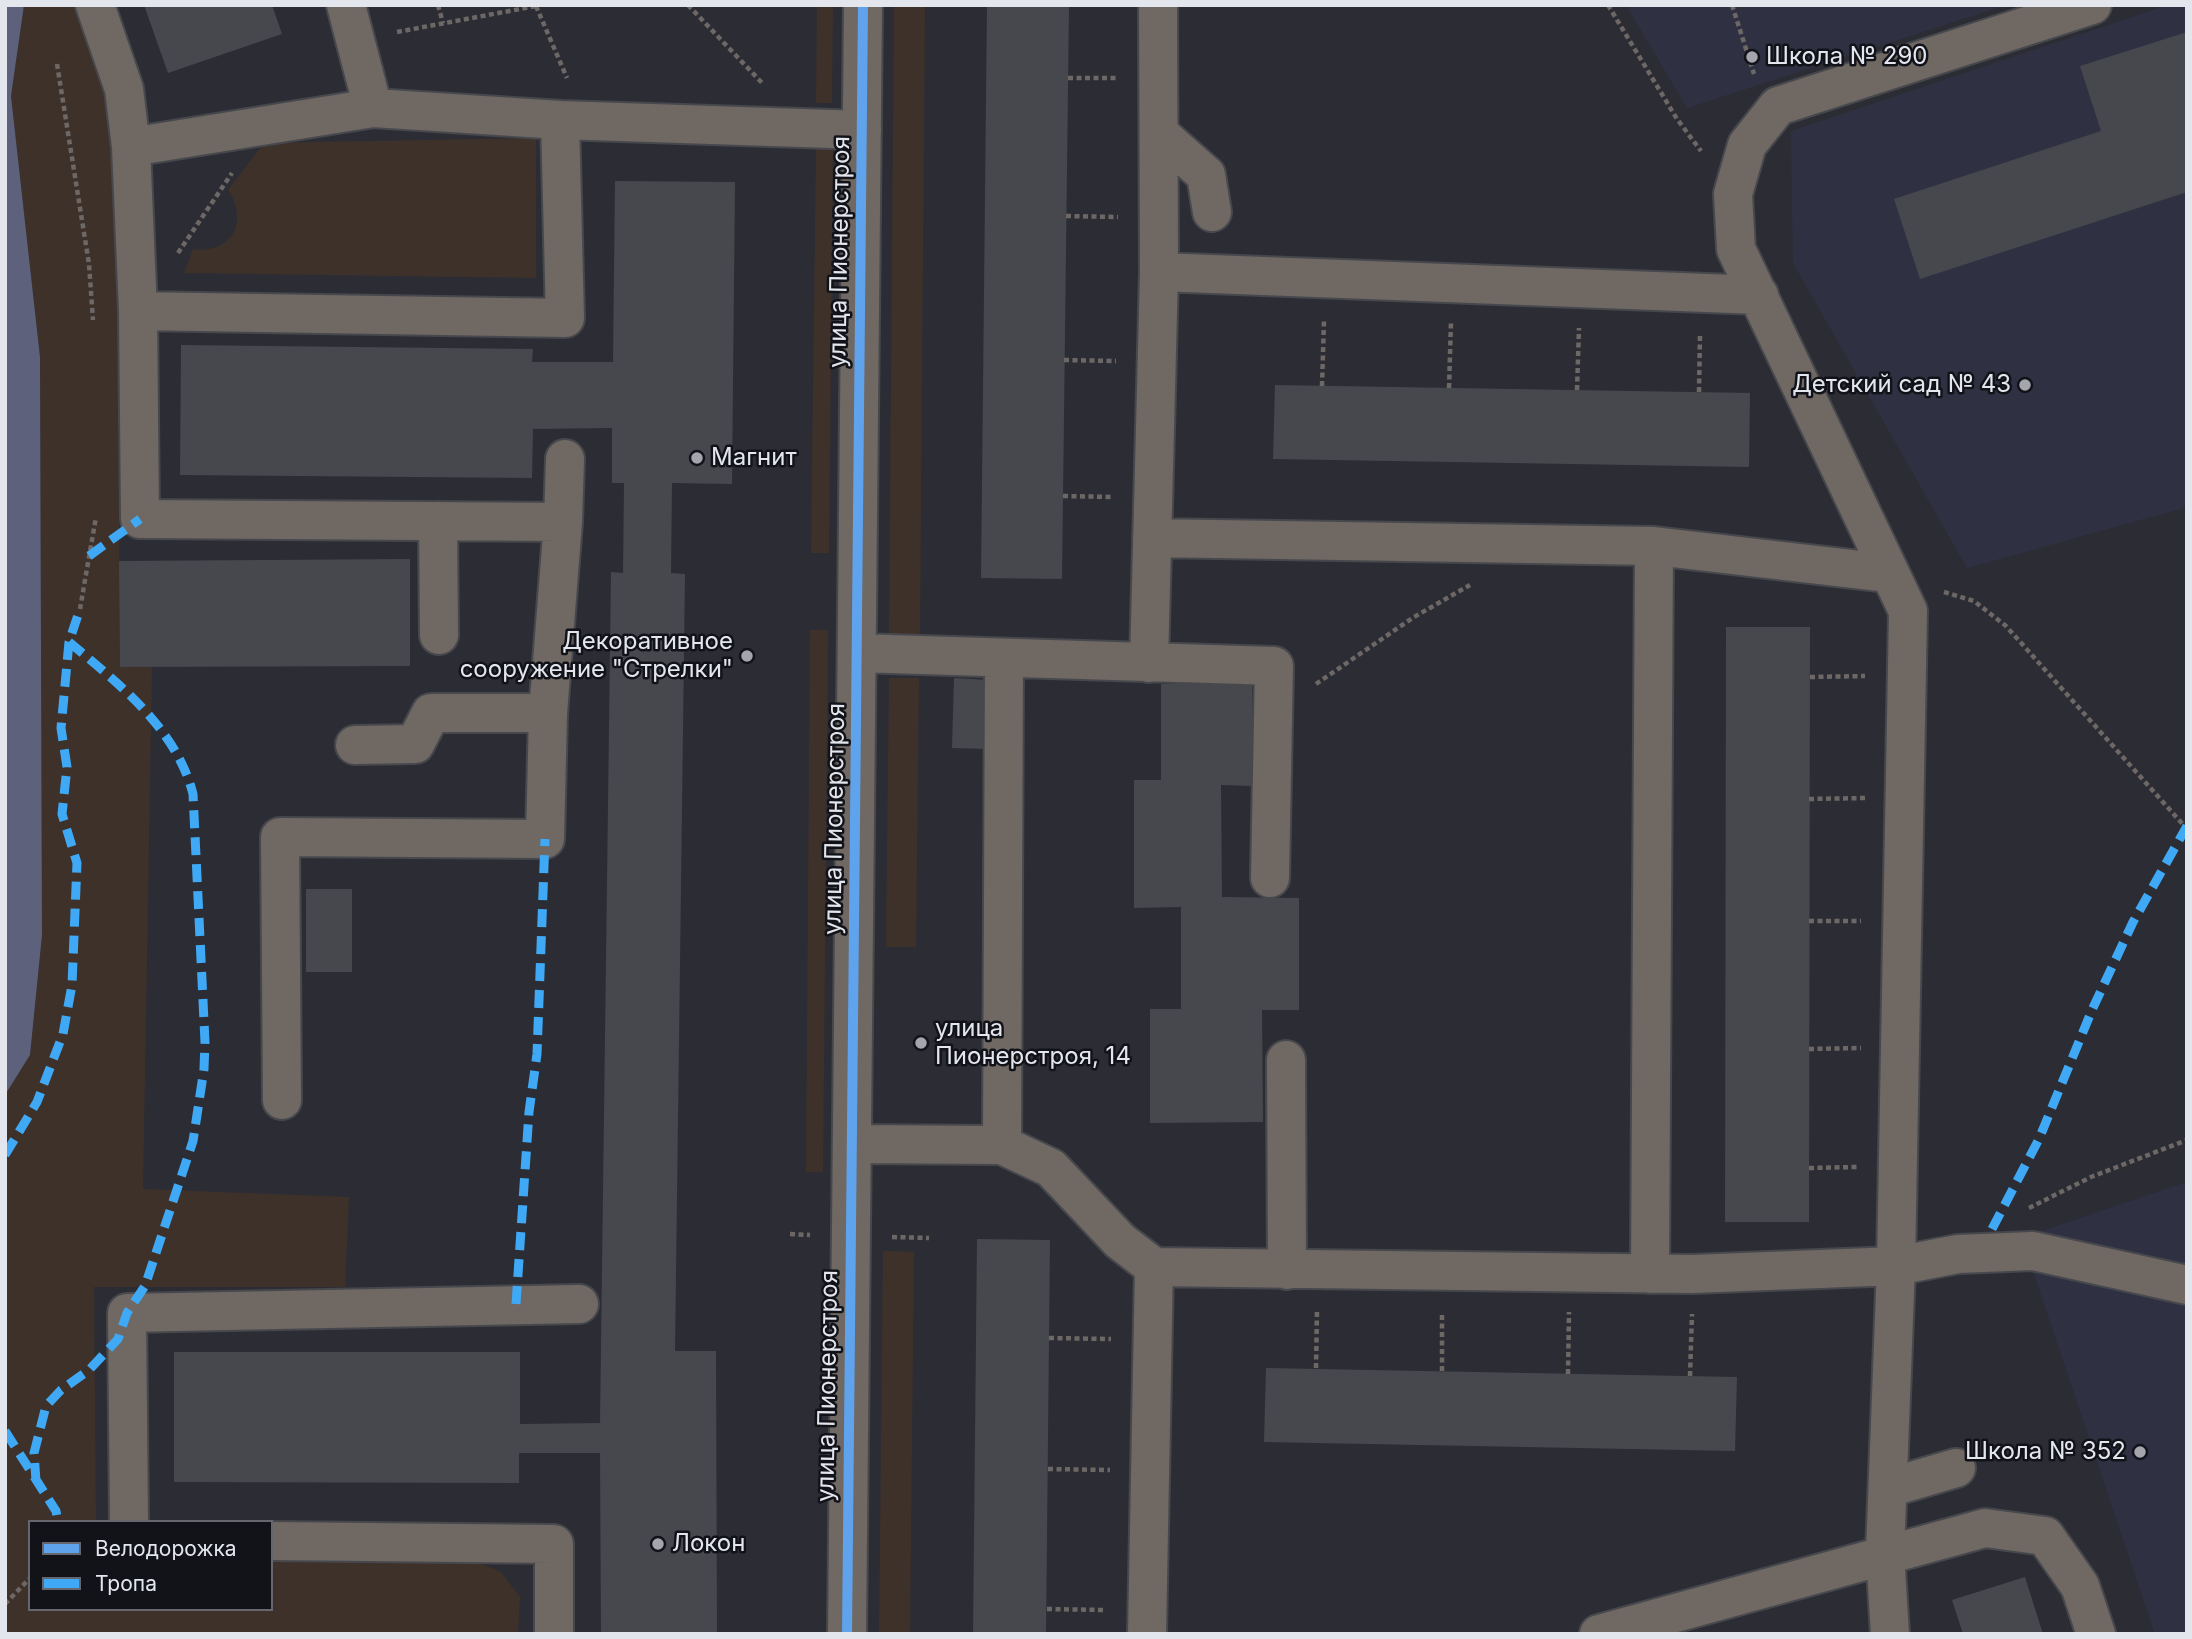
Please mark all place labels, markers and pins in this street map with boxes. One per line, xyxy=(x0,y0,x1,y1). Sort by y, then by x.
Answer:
place label: Школа № 290 xyxy=(1766,43,1927,71)
marker: Школа № 290 xyxy=(1744,49,1760,65)
place label: Детский сад № 43 xyxy=(1792,371,2011,399)
marker: Детский сад № 43 xyxy=(2017,377,2033,393)
place label: Магнит xyxy=(711,444,797,472)
marker: Магнит xyxy=(689,450,705,466)
place label: Декоративное сооружение "Стрелки" xyxy=(460,628,733,684)
marker: Декоративное сооружение "Стрелки" xyxy=(739,648,755,664)
place label: улица Пионерстроя, 14 xyxy=(935,1015,1131,1071)
marker: улица Пионерстроя, 14 xyxy=(913,1035,929,1051)
place label: Школа № 352 xyxy=(1965,1438,2126,1466)
marker: Школа № 352 xyxy=(2132,1444,2148,1460)
place label: Локон xyxy=(672,1530,745,1558)
marker: Локон xyxy=(650,1536,666,1552)

